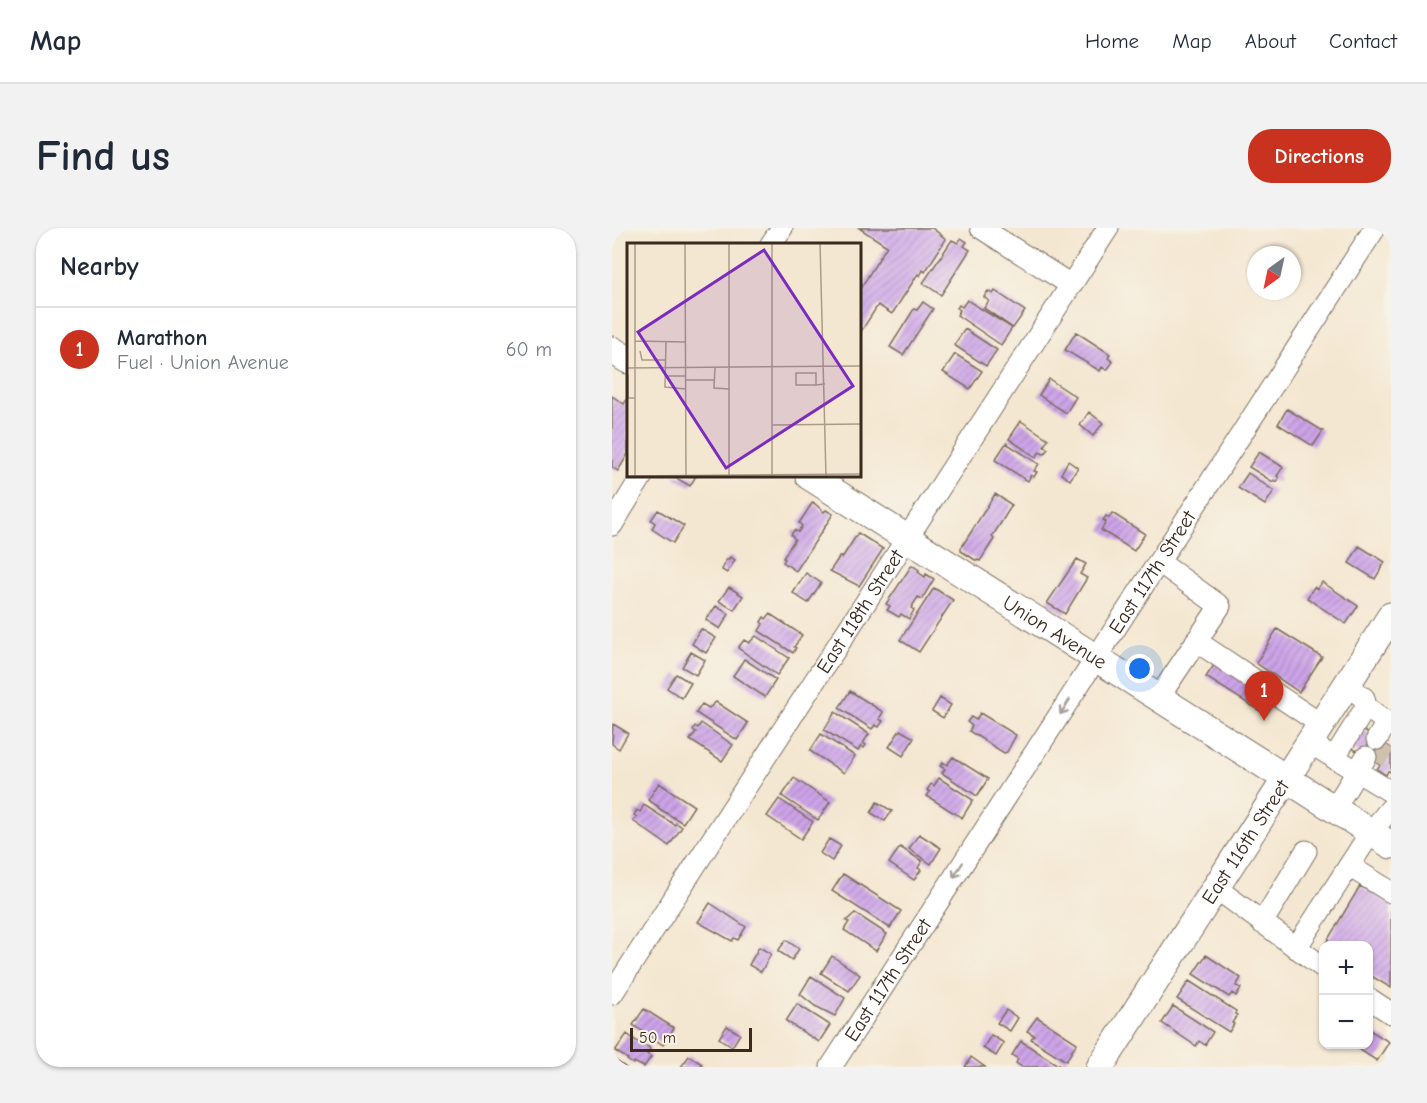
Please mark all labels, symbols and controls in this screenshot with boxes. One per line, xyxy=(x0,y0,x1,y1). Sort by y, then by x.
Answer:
text: Map xyxy=(30,25,81,57)
text: Home xyxy=(1085,29,1139,53)
text: Map xyxy=(1172,29,1212,53)
text: About xyxy=(1245,29,1296,53)
text: Contact xyxy=(1329,29,1397,53)
button: Directions xyxy=(1248,129,1391,183)
text: Find us xyxy=(36,132,170,181)
inset map xyxy=(627,243,861,477)
north arrow xyxy=(1247,246,1301,300)
text: Nearby xyxy=(60,252,139,282)
text: Marathon xyxy=(117,325,207,351)
text: 1 xyxy=(76,338,83,361)
text: 60 m xyxy=(506,338,552,361)
text: Fuel · Union Avenue xyxy=(117,351,289,374)
street label: East 117th Street xyxy=(1104,505,1201,638)
street label: East 118th Street xyxy=(811,544,909,677)
street label: Union Avenue xyxy=(998,590,1111,673)
your location xyxy=(1125,654,1154,683)
pin: 1 xyxy=(1244,672,1284,721)
one-way arrow xyxy=(1058,698,1070,715)
street label: East 116th Street xyxy=(1197,774,1294,908)
one-way arrow xyxy=(952,861,964,878)
street label: East 117th Street xyxy=(839,913,936,1045)
map controls xyxy=(1319,941,1373,1049)
button: + xyxy=(1319,941,1373,995)
button: − xyxy=(1319,995,1373,1049)
scale bar xyxy=(630,1025,752,1052)
text: 50 m xyxy=(639,1029,676,1047)

